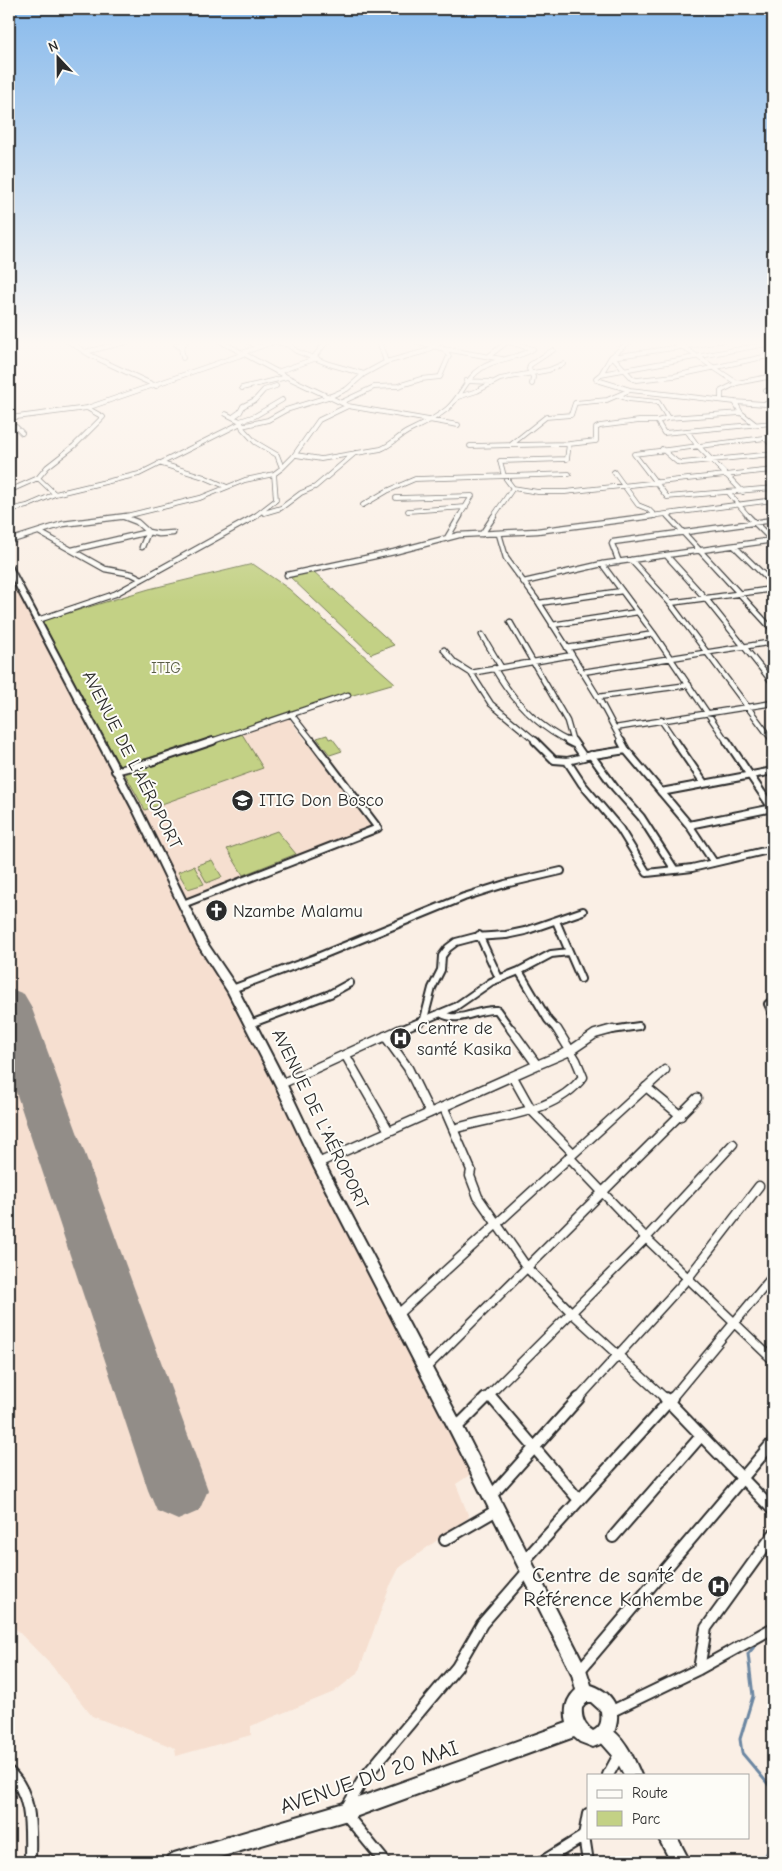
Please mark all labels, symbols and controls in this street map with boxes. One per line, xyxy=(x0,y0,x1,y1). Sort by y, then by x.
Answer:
north arrow xyxy=(32,32,82,82)
text: N xyxy=(46,37,61,56)
park label: ITIG xyxy=(151,659,181,677)
street label: AVENUE DE L'AÉROPORT xyxy=(78,667,187,853)
school or university icon: ITIG Don Bosco xyxy=(231,788,255,812)
place label: ITIG Don Bosco xyxy=(259,790,384,811)
church icon: Nzambe Malamu xyxy=(205,899,229,923)
place label: Nzambe Malamu xyxy=(233,901,363,922)
place label: Centre de santé Kasika xyxy=(417,1018,512,1060)
street label: AVENUE DE L'AÉROPORT xyxy=(267,1025,374,1213)
hospital icon: Centre de santé Kasika xyxy=(389,1026,413,1050)
place label: Centre de santé de Référence Kahembe xyxy=(523,1563,703,1611)
hospital icon: Centre de santé de Référence Kahembe xyxy=(707,1575,731,1599)
street label: AVENUE DU 20 MAI xyxy=(277,1735,461,1819)
legend xyxy=(587,1774,750,1838)
text: Route xyxy=(632,1784,668,1802)
text: Parc xyxy=(632,1810,660,1828)

